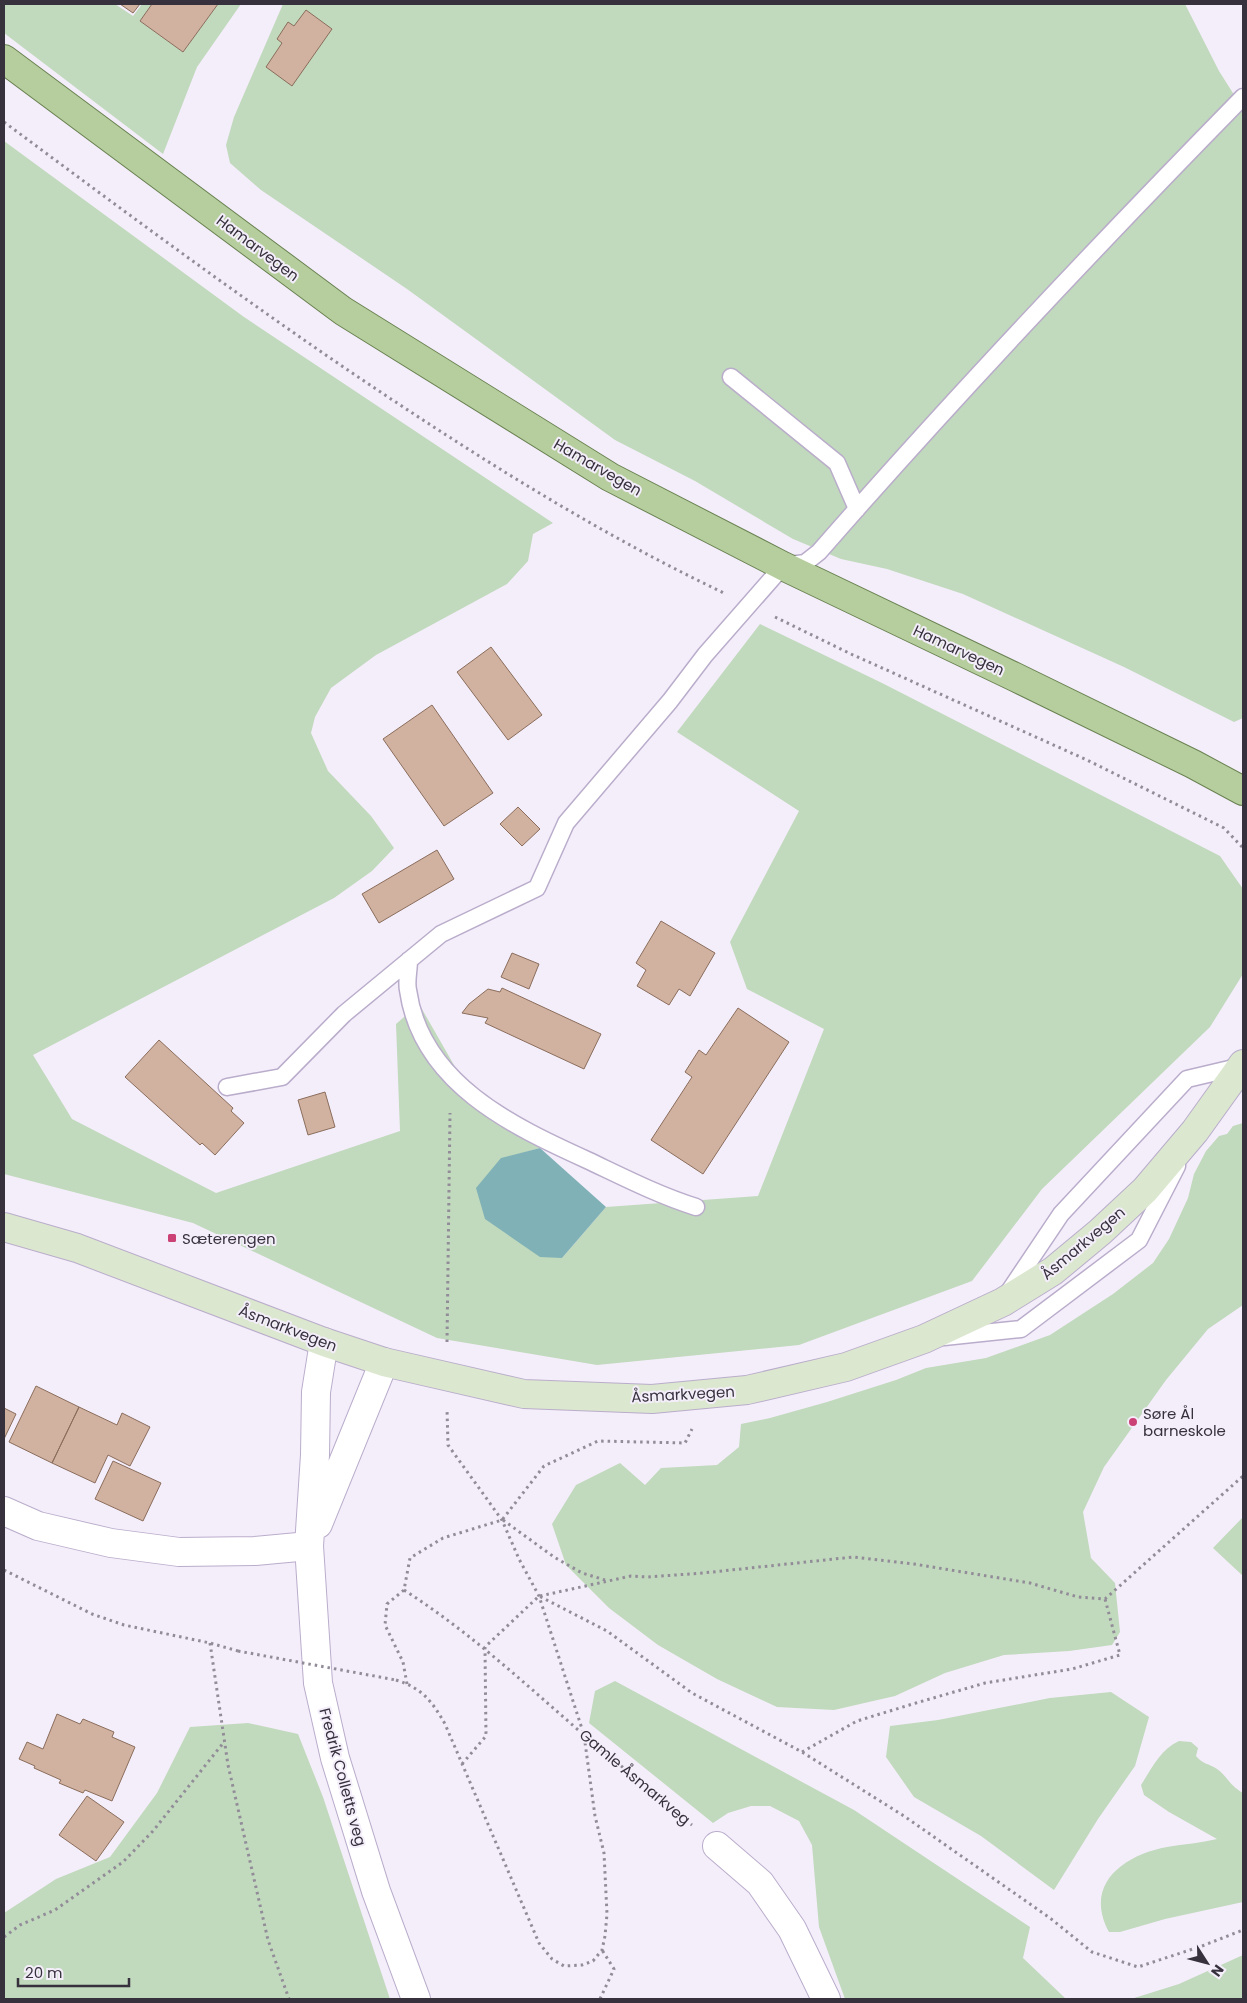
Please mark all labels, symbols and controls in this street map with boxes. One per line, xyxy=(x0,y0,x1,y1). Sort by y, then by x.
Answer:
street label: Hamarvegen xyxy=(212,210,304,286)
street label: Hamarvegen xyxy=(550,433,646,501)
street label: Hamarvegen xyxy=(910,620,1008,680)
street label: Åsmarkvegen xyxy=(1037,1202,1129,1284)
place label: Sæterengen xyxy=(182,1228,276,1249)
marker: Sæterengen xyxy=(166,1232,178,1244)
street label: Åsmarkvegen xyxy=(236,1300,340,1356)
street label: Åsmarkvegen xyxy=(631,1381,735,1407)
place label: Søre Ål barneskole xyxy=(1143,1403,1226,1441)
marker: Søre Ål barneskole xyxy=(1127,1416,1139,1428)
street label: Fredrik Colletts veg xyxy=(314,1706,372,1848)
street label: Gamle Åsmarkveg xyxy=(575,1724,695,1830)
north arrow xyxy=(1182,1938,1232,1988)
scale bar xyxy=(18,1956,129,1988)
text: N xyxy=(1206,1961,1229,1981)
text: 20 m xyxy=(25,1962,63,1983)

